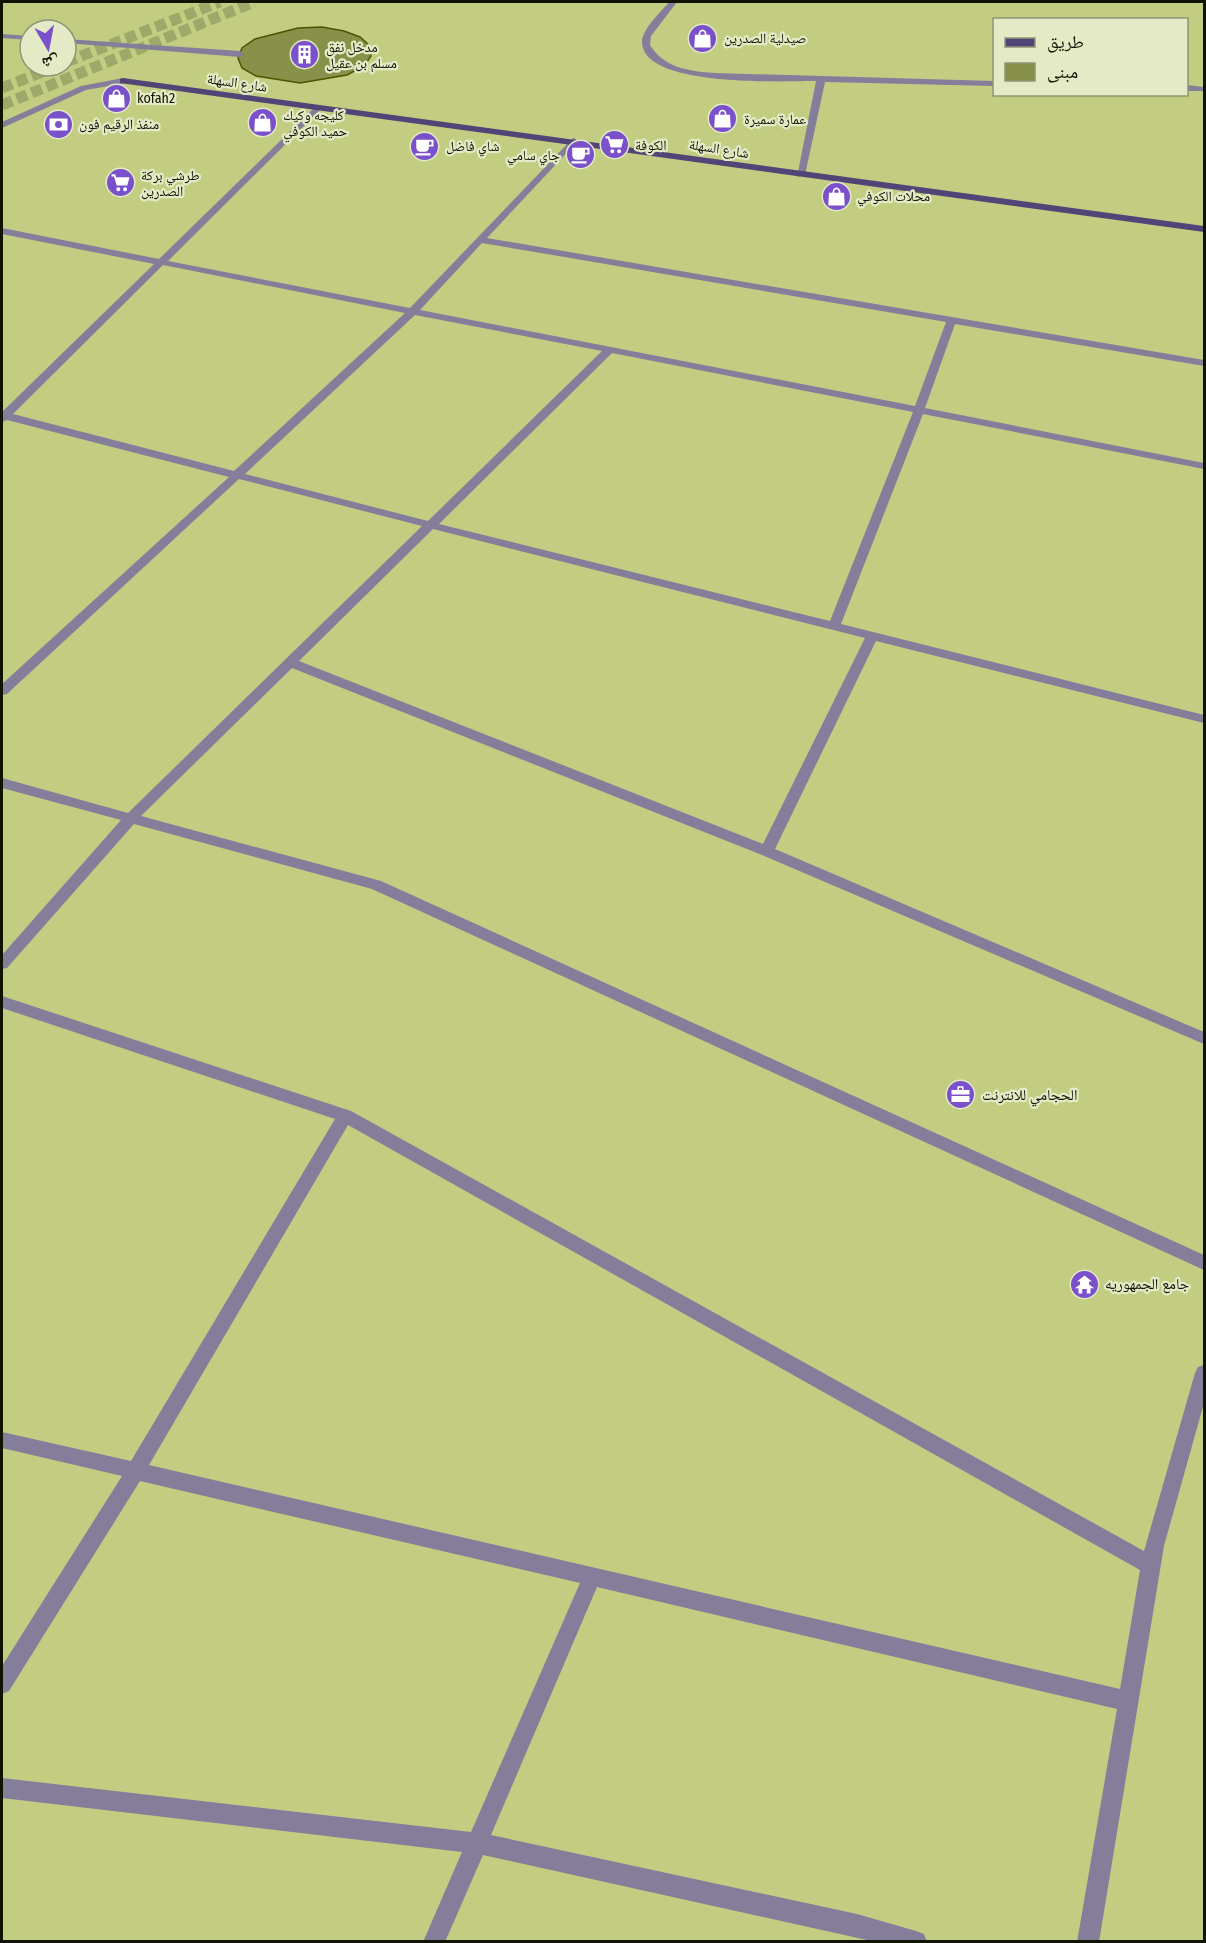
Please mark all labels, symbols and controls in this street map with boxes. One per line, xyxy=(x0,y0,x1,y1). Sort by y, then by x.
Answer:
north arrow xyxy=(18,18,78,78)
legend xyxy=(993,18,1188,96)
shop icon: صيدلية الصدرين xyxy=(687,22,719,54)
place label: صيدلية الصدرين xyxy=(724,30,807,47)
text: طريق xyxy=(1047,31,1084,53)
building icon: مدخل نفق مسلم بن عقيل xyxy=(289,39,321,71)
place label: مدخل نفق مسلم بن عقيل xyxy=(326,39,397,73)
text: ش xyxy=(40,51,61,73)
text: مبنى xyxy=(1047,61,1078,83)
street label: شارع السهلة xyxy=(206,70,268,97)
shop icon: kofah2 xyxy=(100,82,132,114)
place label: kofah2 xyxy=(137,90,175,107)
shop icon: عمارة سميرة xyxy=(707,103,739,135)
shop icon: كليجه وكيك حميد الكوفي xyxy=(246,107,278,139)
place label: كليجه وكيك حميد الكوفي xyxy=(283,107,348,142)
bank icon: منفذ الرقيم فون xyxy=(42,108,74,140)
place label: عمارة سميرة xyxy=(744,111,806,128)
place label: منفذ الرقيم فون xyxy=(79,116,159,134)
supermarket icon: الكوفة xyxy=(598,129,630,161)
cafe icon: شاي فاضل xyxy=(409,130,441,162)
street label: شارع السهلة xyxy=(688,136,750,163)
place label: الكوفة xyxy=(635,137,667,154)
place label: شاي فاضل xyxy=(446,138,499,157)
cafe icon: جاي سامي xyxy=(565,139,597,171)
place label: جاي سامي xyxy=(507,147,560,166)
supermarket icon: طرشي بركة الصدرين xyxy=(104,167,136,199)
place label: طرشي بركة الصدرين xyxy=(141,167,200,200)
shop icon: محلات الكوفي xyxy=(820,180,852,212)
place label: محلات الكوفي xyxy=(857,188,930,207)
office icon: الحجامي للانترنت xyxy=(945,1079,977,1111)
place label: الحجامي للانترنت xyxy=(982,1086,1078,1107)
temple icon: جامع الجمهوريه xyxy=(1068,1268,1100,1300)
place label: جامع الجمهوريه xyxy=(1105,1275,1190,1294)

